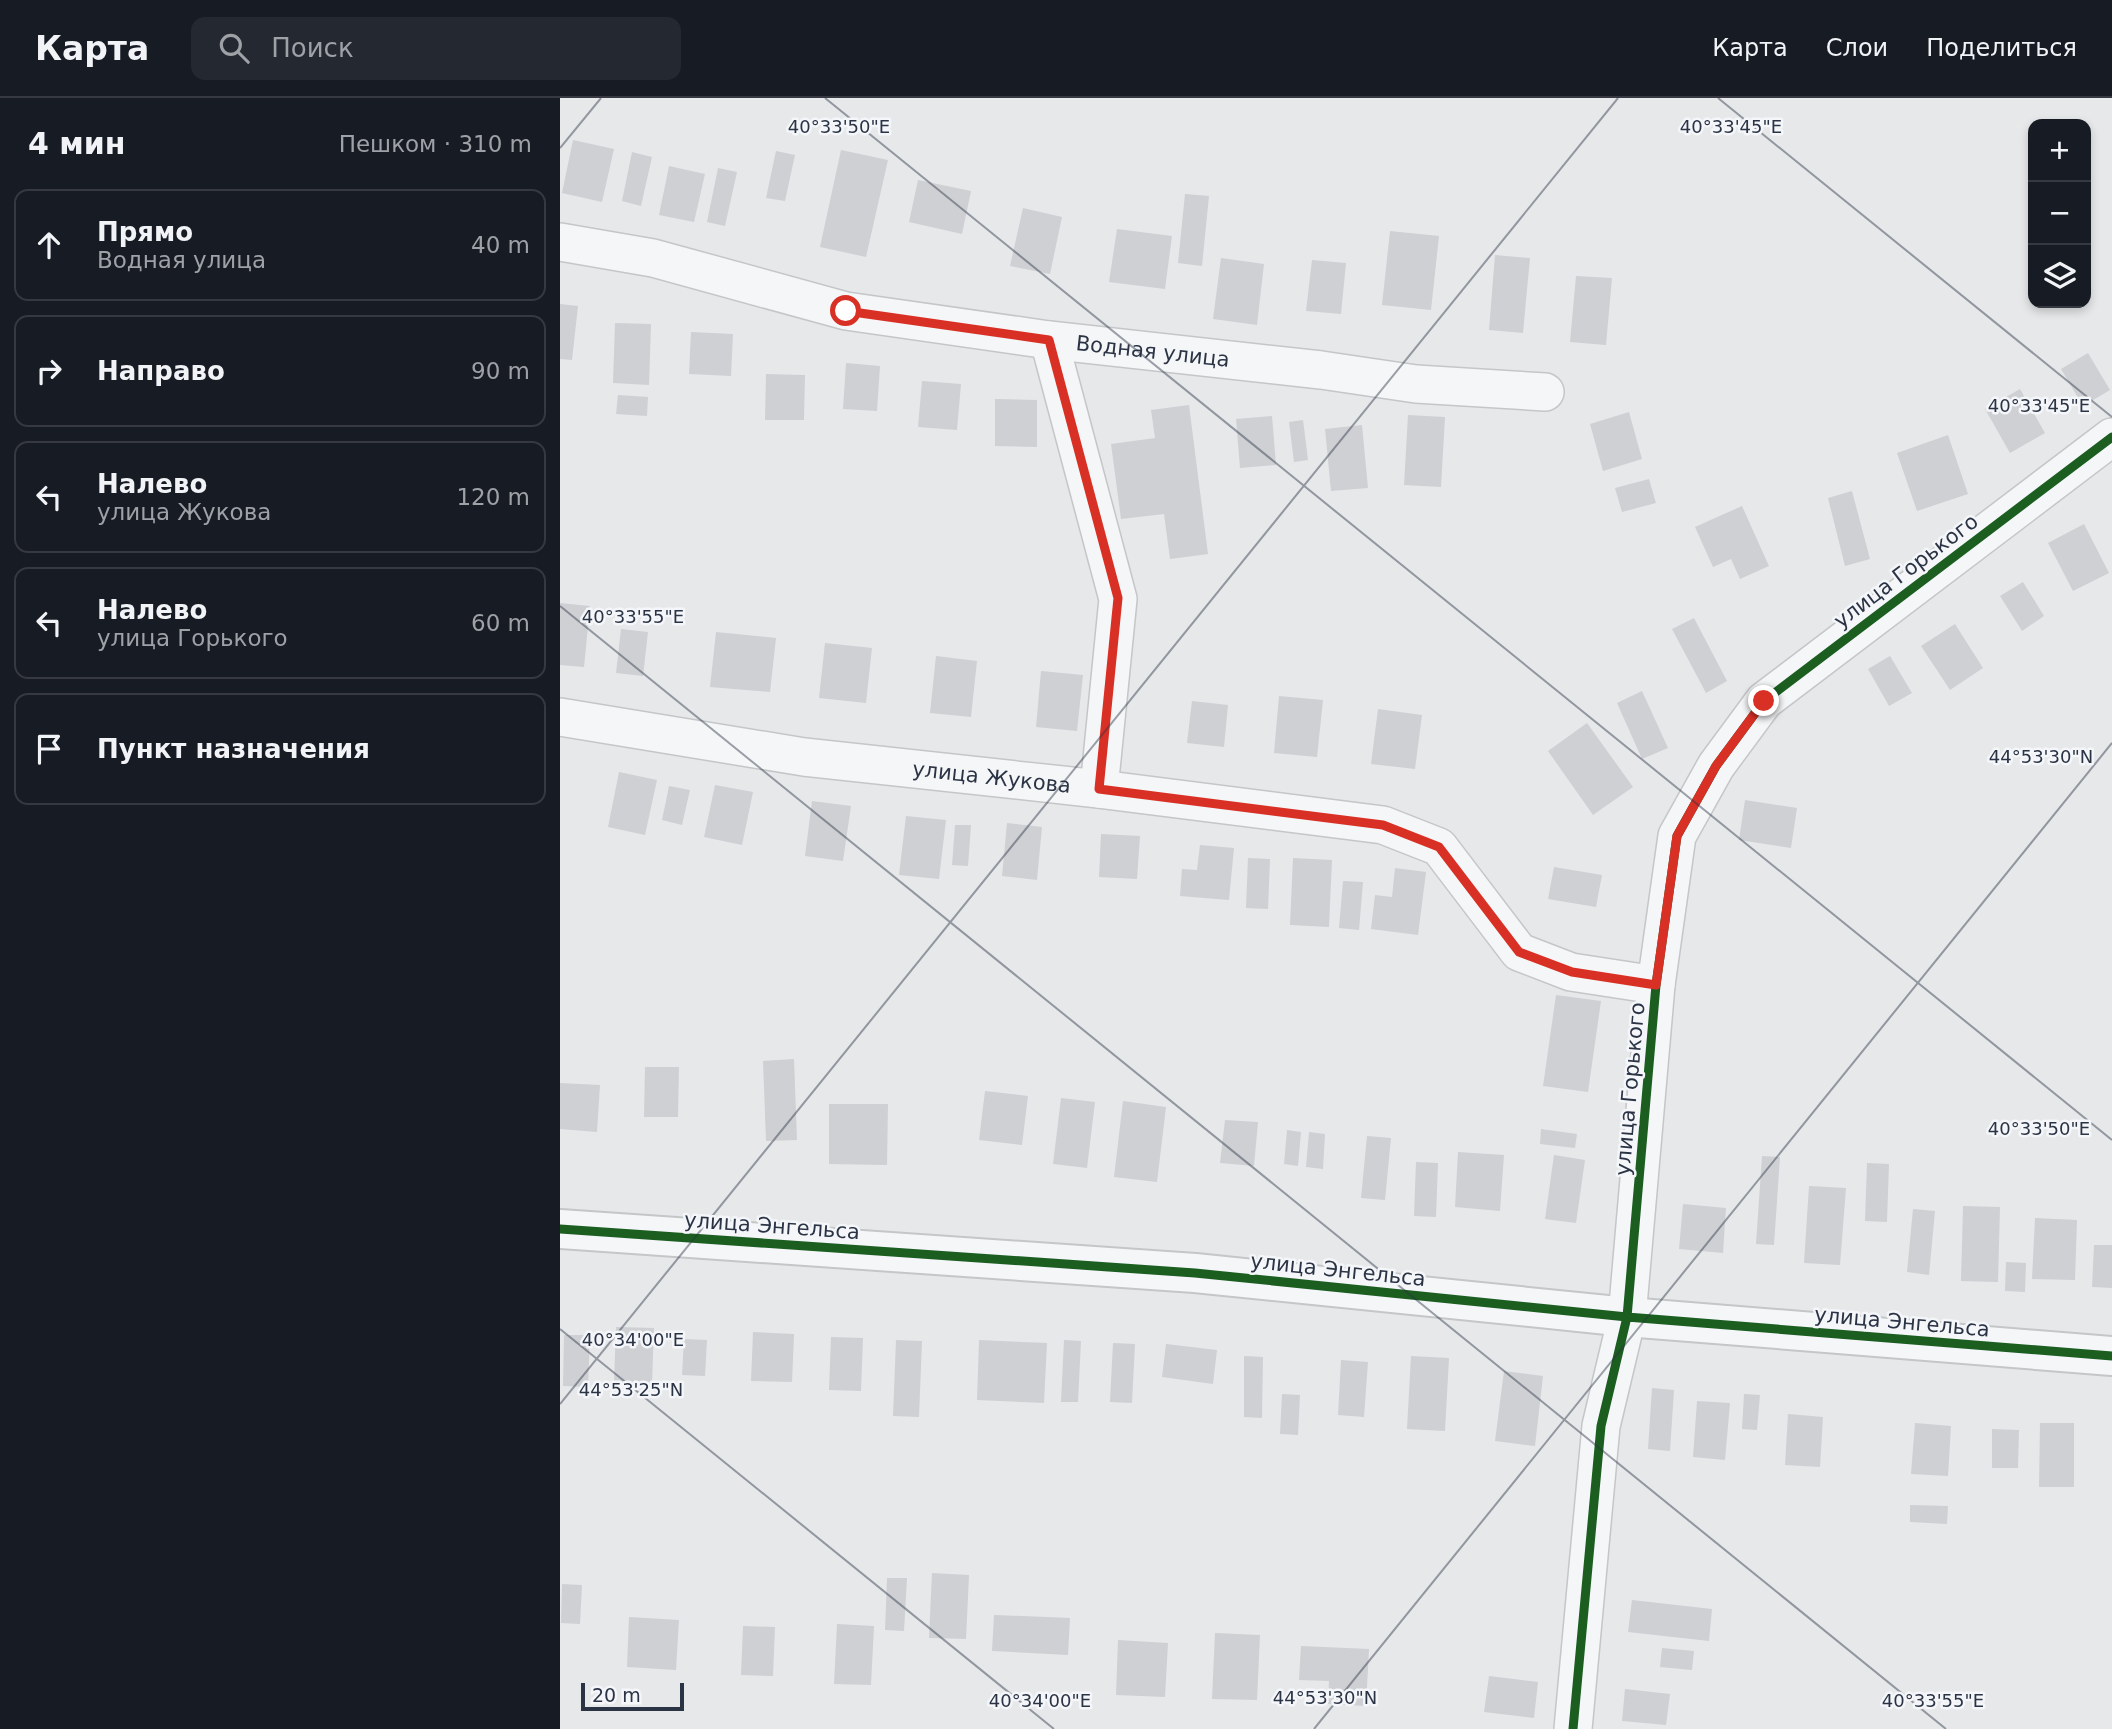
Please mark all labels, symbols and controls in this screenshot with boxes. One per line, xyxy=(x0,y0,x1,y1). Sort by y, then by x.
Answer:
search box xyxy=(191,17,681,80)
text: Карта xyxy=(35,29,149,68)
icon: search xyxy=(215,29,253,67)
text: Поиск xyxy=(271,33,354,63)
text: Карта xyxy=(1712,34,1788,62)
text: Слои xyxy=(1826,34,1888,62)
text: Поделиться xyxy=(1926,34,2077,62)
text: 40°33'50"E xyxy=(788,116,890,137)
text: 40°33'45"E xyxy=(1680,116,1782,137)
map controls xyxy=(2028,119,2091,308)
button: + xyxy=(2028,119,2091,182)
text: 4 мин xyxy=(28,126,126,161)
text: Пешком · 310 m xyxy=(339,131,532,157)
button: − xyxy=(2028,182,2091,245)
text: Прямо xyxy=(97,217,193,247)
icon: ahead xyxy=(30,226,68,264)
text: 40 m xyxy=(471,232,530,258)
button: layers xyxy=(2028,245,2091,308)
text: Водная улица xyxy=(97,247,266,273)
route start xyxy=(830,295,861,326)
street label: Водная улица xyxy=(1075,331,1231,372)
icon: right xyxy=(30,352,68,390)
text: Направо xyxy=(97,356,225,386)
text: 90 m xyxy=(471,358,530,384)
text: 40°33'45"E xyxy=(1988,395,2090,416)
text: Налево xyxy=(97,469,207,499)
icon: left xyxy=(30,478,68,516)
text: 120 m xyxy=(456,484,530,510)
text: улица Жукова xyxy=(97,499,271,525)
street label: улица Горького xyxy=(1829,509,1983,633)
text: Налево xyxy=(97,595,207,625)
icon: left xyxy=(30,604,68,642)
text: 40°33'55"E xyxy=(582,606,684,627)
text: 60 m xyxy=(471,610,530,636)
text: улица Горького xyxy=(97,625,288,651)
route end xyxy=(1748,685,1779,716)
icon: arrive xyxy=(30,730,68,768)
text: Пункт назначения xyxy=(97,734,370,764)
text: 44°53'30"N xyxy=(1989,746,2093,767)
street label: улица Жукова xyxy=(911,757,1072,798)
street label: улица Горького xyxy=(1610,1001,1650,1177)
text: 40°33'50"E xyxy=(1988,1118,2090,1139)
street label: улица Энгельса xyxy=(683,1208,861,1244)
street label: улица Энгельса xyxy=(1249,1249,1427,1291)
street label: улица Энгельса xyxy=(1813,1302,1991,1342)
text: 40°34'00"E xyxy=(582,1329,684,1350)
text: 44°53'25"N xyxy=(579,1379,683,1400)
scale bar xyxy=(581,1680,684,1712)
text: 20 m xyxy=(592,1684,641,1706)
text: 44°53'30"N xyxy=(1273,1687,1377,1708)
text: 40°34'00"E xyxy=(989,1690,1091,1711)
text: 40°33'55"E xyxy=(1882,1690,1984,1711)

